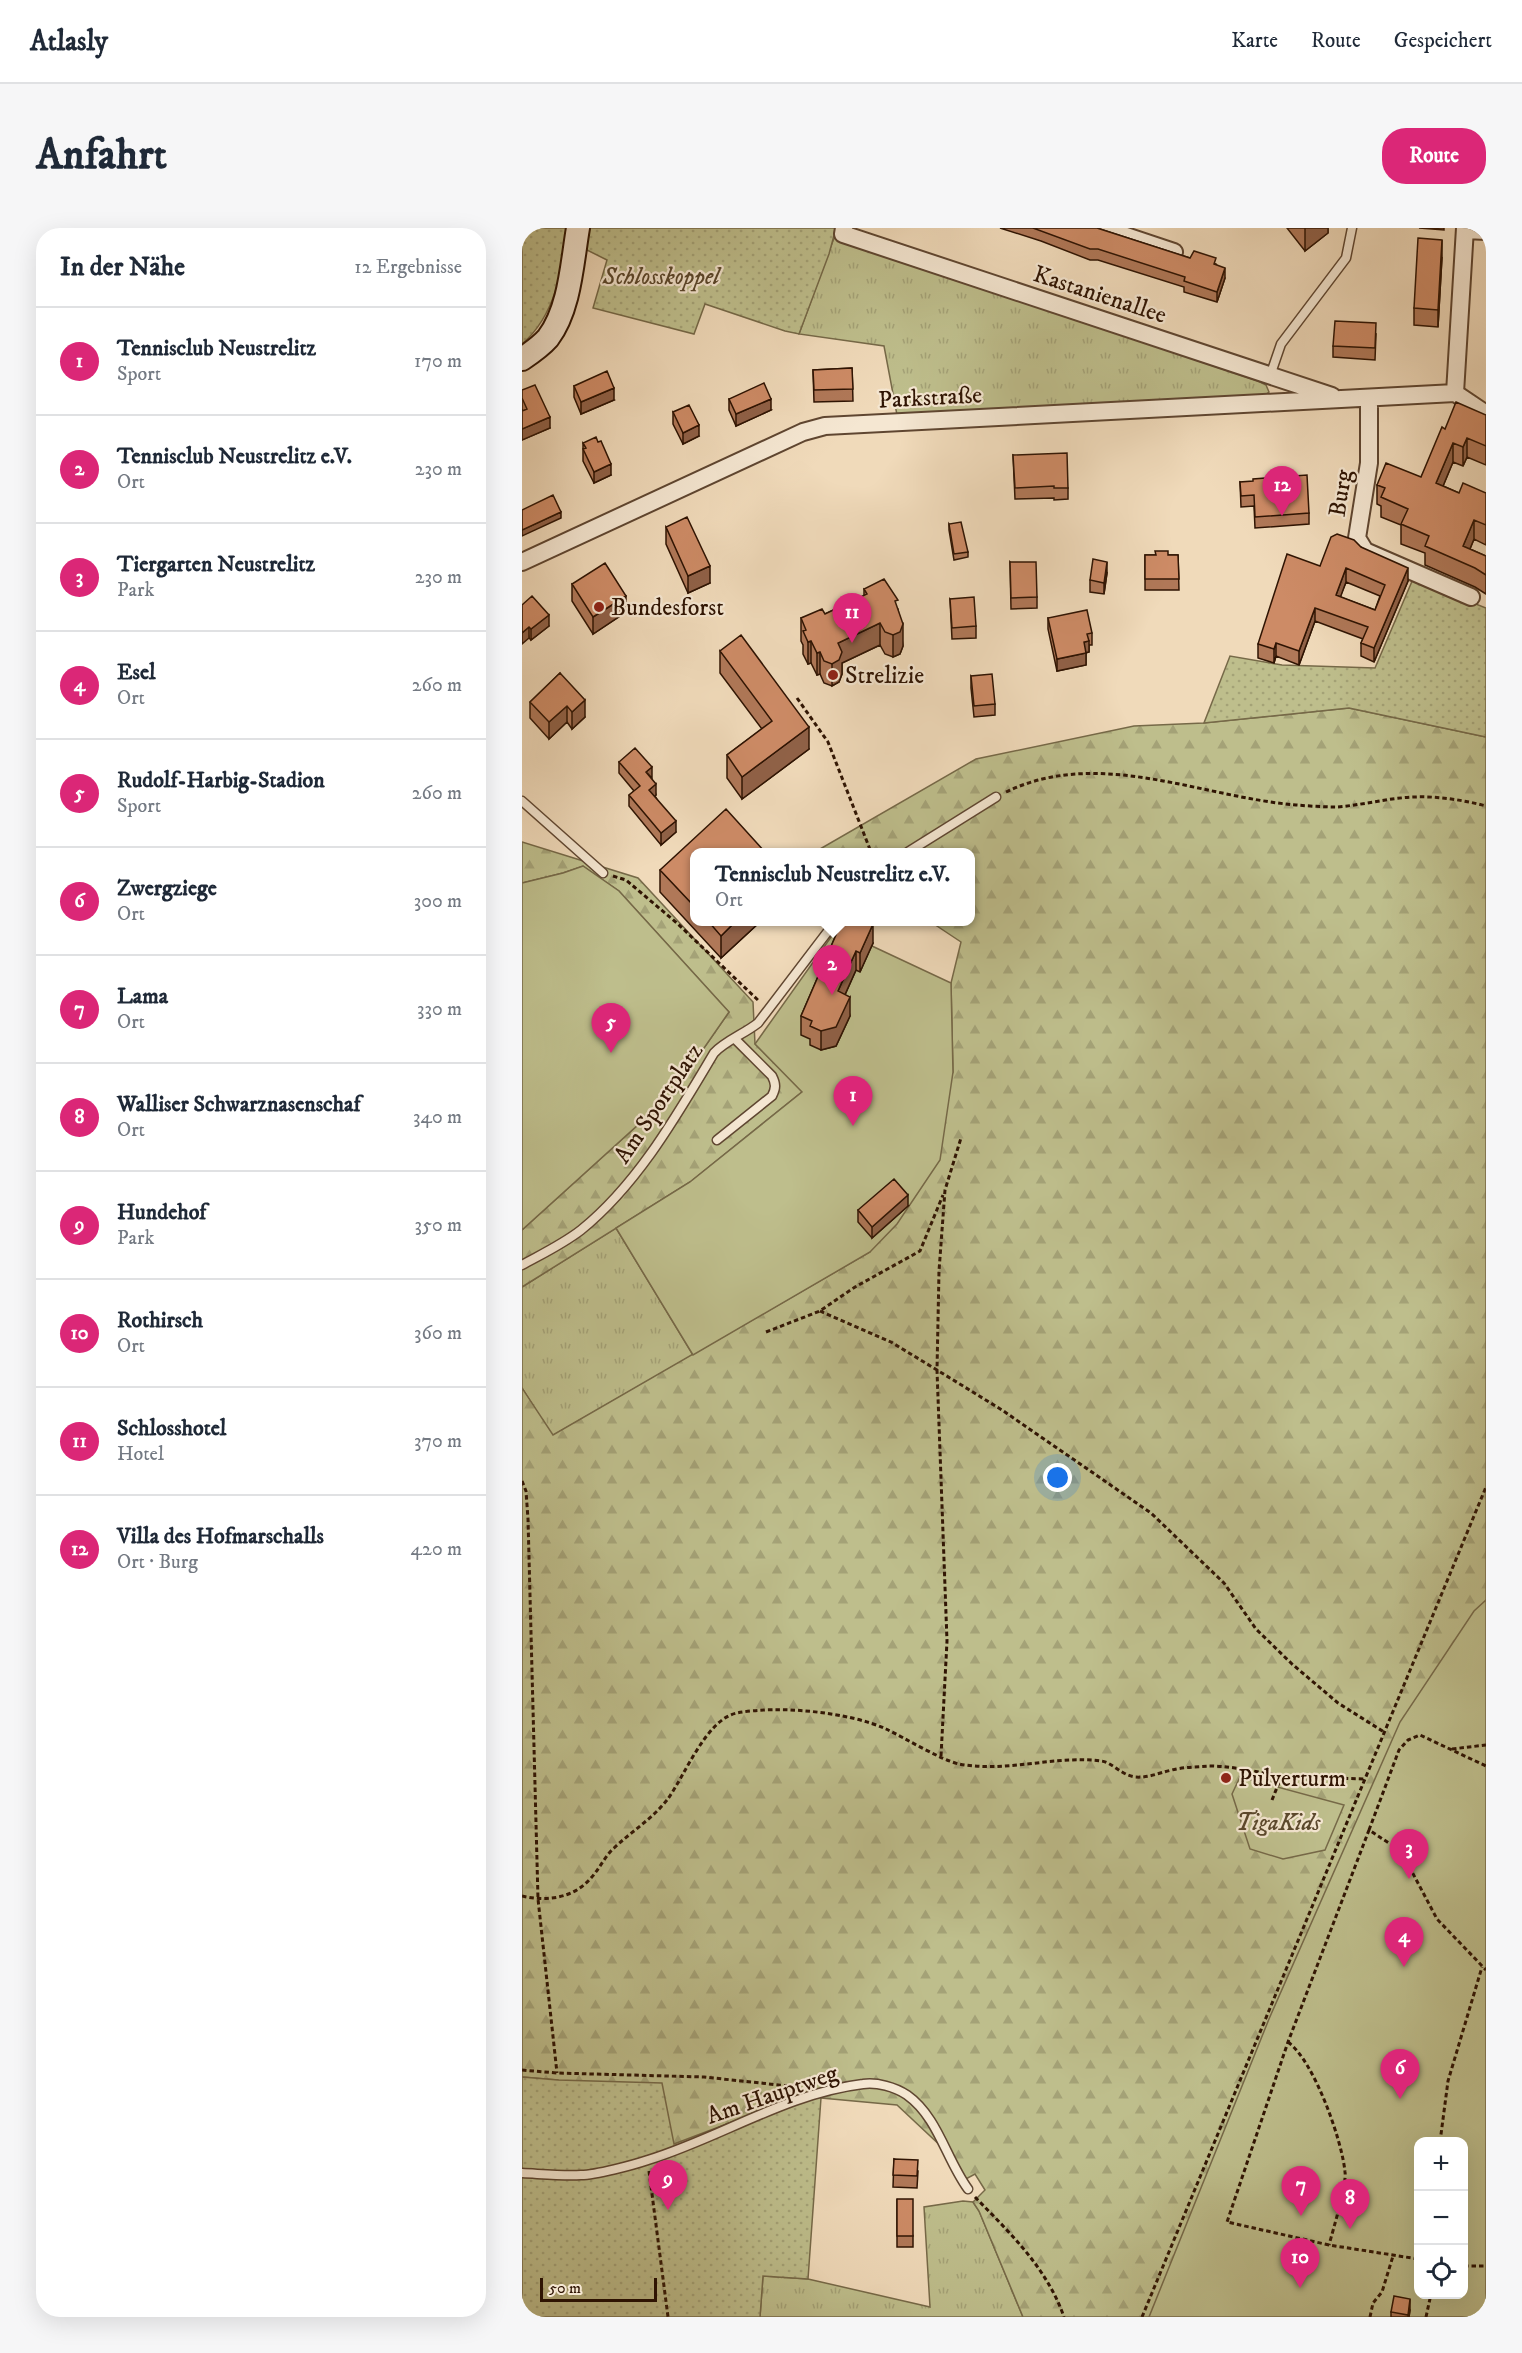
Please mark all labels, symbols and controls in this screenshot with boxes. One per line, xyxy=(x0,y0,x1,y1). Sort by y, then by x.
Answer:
text: Atlasly xyxy=(30,24,108,59)
text: Karte xyxy=(1231,28,1278,54)
text: Route xyxy=(1311,28,1361,54)
text: Gespeichert xyxy=(1394,28,1492,54)
button: Route xyxy=(1382,128,1486,184)
text: Anfahrt xyxy=(36,130,167,182)
text: In der Nähe xyxy=(60,251,185,284)
text: 12 Ergebnisse xyxy=(354,255,462,280)
street label: Kastanienallee xyxy=(1029,259,1170,331)
park label: Schlosskoppel xyxy=(602,262,722,292)
text: Tennisclub Neustrelitz xyxy=(117,335,316,362)
text: 1 xyxy=(76,349,83,374)
text: 170 m xyxy=(414,349,462,374)
text: Sport xyxy=(117,362,161,387)
street label: Parkstraße xyxy=(877,380,983,416)
text: Tennisclub Neustrelitz e.V. xyxy=(117,443,352,470)
text: 2 xyxy=(75,457,84,482)
text: 230 m xyxy=(415,457,462,482)
pin: 12 xyxy=(1262,466,1302,516)
street label: Burg xyxy=(1322,467,1360,519)
text: Ort xyxy=(117,470,145,495)
text: Tiergarten Neustrelitz xyxy=(117,551,315,578)
text: 3 xyxy=(76,565,83,590)
text: 230 m xyxy=(415,565,462,590)
text: Park xyxy=(117,578,154,603)
place label: Bundesforst xyxy=(611,593,724,623)
pin: 11 xyxy=(832,594,872,643)
marker: Bundesforst xyxy=(592,600,606,614)
text: Esel xyxy=(117,659,156,686)
place label: Strelizie xyxy=(845,661,924,691)
marker: Strelizie xyxy=(826,668,840,682)
text: 4 xyxy=(74,673,85,698)
text: 260 m xyxy=(412,673,462,698)
text: Ort xyxy=(117,686,145,711)
text: Rudolf-Harbig-Stadion xyxy=(117,767,325,794)
text: 5 xyxy=(75,781,84,806)
text: 260 m xyxy=(412,781,462,806)
text: Sport xyxy=(117,794,161,819)
popup xyxy=(690,848,975,926)
text: Tennisclub Neustrelitz e.V. xyxy=(715,861,950,888)
text: Zwergziege xyxy=(117,875,217,902)
text: Ort xyxy=(715,888,743,913)
text: 6 xyxy=(74,889,85,914)
text: 300 m xyxy=(414,889,462,914)
text: Ort xyxy=(117,902,145,927)
pin: 2 xyxy=(812,946,852,995)
text: Lama xyxy=(117,983,168,1010)
text: 7 xyxy=(74,997,85,1022)
text: 330 m xyxy=(417,997,462,1022)
pin: 5 xyxy=(592,1004,631,1053)
text: Ort xyxy=(117,1010,145,1035)
street label: Am Sportplatz xyxy=(608,1037,710,1169)
pin: 1 xyxy=(834,1076,872,1126)
text: Walliser Schwarznasenschaf xyxy=(117,1091,360,1118)
text: 8 xyxy=(74,1105,85,1130)
text: 340 m xyxy=(413,1105,462,1130)
text: Ort xyxy=(117,1118,145,1143)
text: Hundehof xyxy=(117,1199,206,1226)
text: 9 xyxy=(75,1213,84,1238)
text: 350 m xyxy=(415,1213,462,1238)
text: Park xyxy=(117,1226,154,1251)
text: Rothirsch xyxy=(117,1307,203,1334)
text: 10 xyxy=(70,1321,89,1346)
text: 360 m xyxy=(414,1321,462,1346)
text: Ort xyxy=(117,1334,145,1359)
text: Schlosshotel xyxy=(117,1415,226,1442)
text: 11 xyxy=(72,1429,87,1454)
text: 370 m xyxy=(414,1429,462,1454)
text: Hotel xyxy=(117,1442,164,1467)
your location xyxy=(1043,1463,1072,1492)
text: Villa des Hofmarschalls xyxy=(117,1523,324,1550)
text: 12 xyxy=(71,1537,88,1562)
text: 420 m xyxy=(411,1537,462,1562)
text: Ort · Burg xyxy=(117,1550,198,1575)
place label: Pulverturm xyxy=(1238,1764,1346,1794)
marker: Pulverturm xyxy=(1219,1771,1233,1785)
park label: TigaKids xyxy=(1236,1808,1321,1838)
pin: 3 xyxy=(1390,1830,1428,1879)
pin: 4 xyxy=(1384,1918,1424,1967)
pin: 6 xyxy=(1380,2050,1420,2099)
street label: Am Hauptweg xyxy=(703,2058,842,2131)
map controls xyxy=(1414,2137,1468,2299)
button: + xyxy=(1414,2137,1468,2191)
pin: 9 xyxy=(648,2160,688,2210)
pin: 7 xyxy=(1282,2166,1320,2216)
pin: 8 xyxy=(1330,2180,1370,2229)
button: − xyxy=(1414,2191,1468,2245)
pin: 10 xyxy=(1280,2238,1320,2288)
button: locate xyxy=(1414,2245,1468,2299)
scale bar xyxy=(540,2275,657,2302)
text: 50 m xyxy=(549,2278,581,2298)

